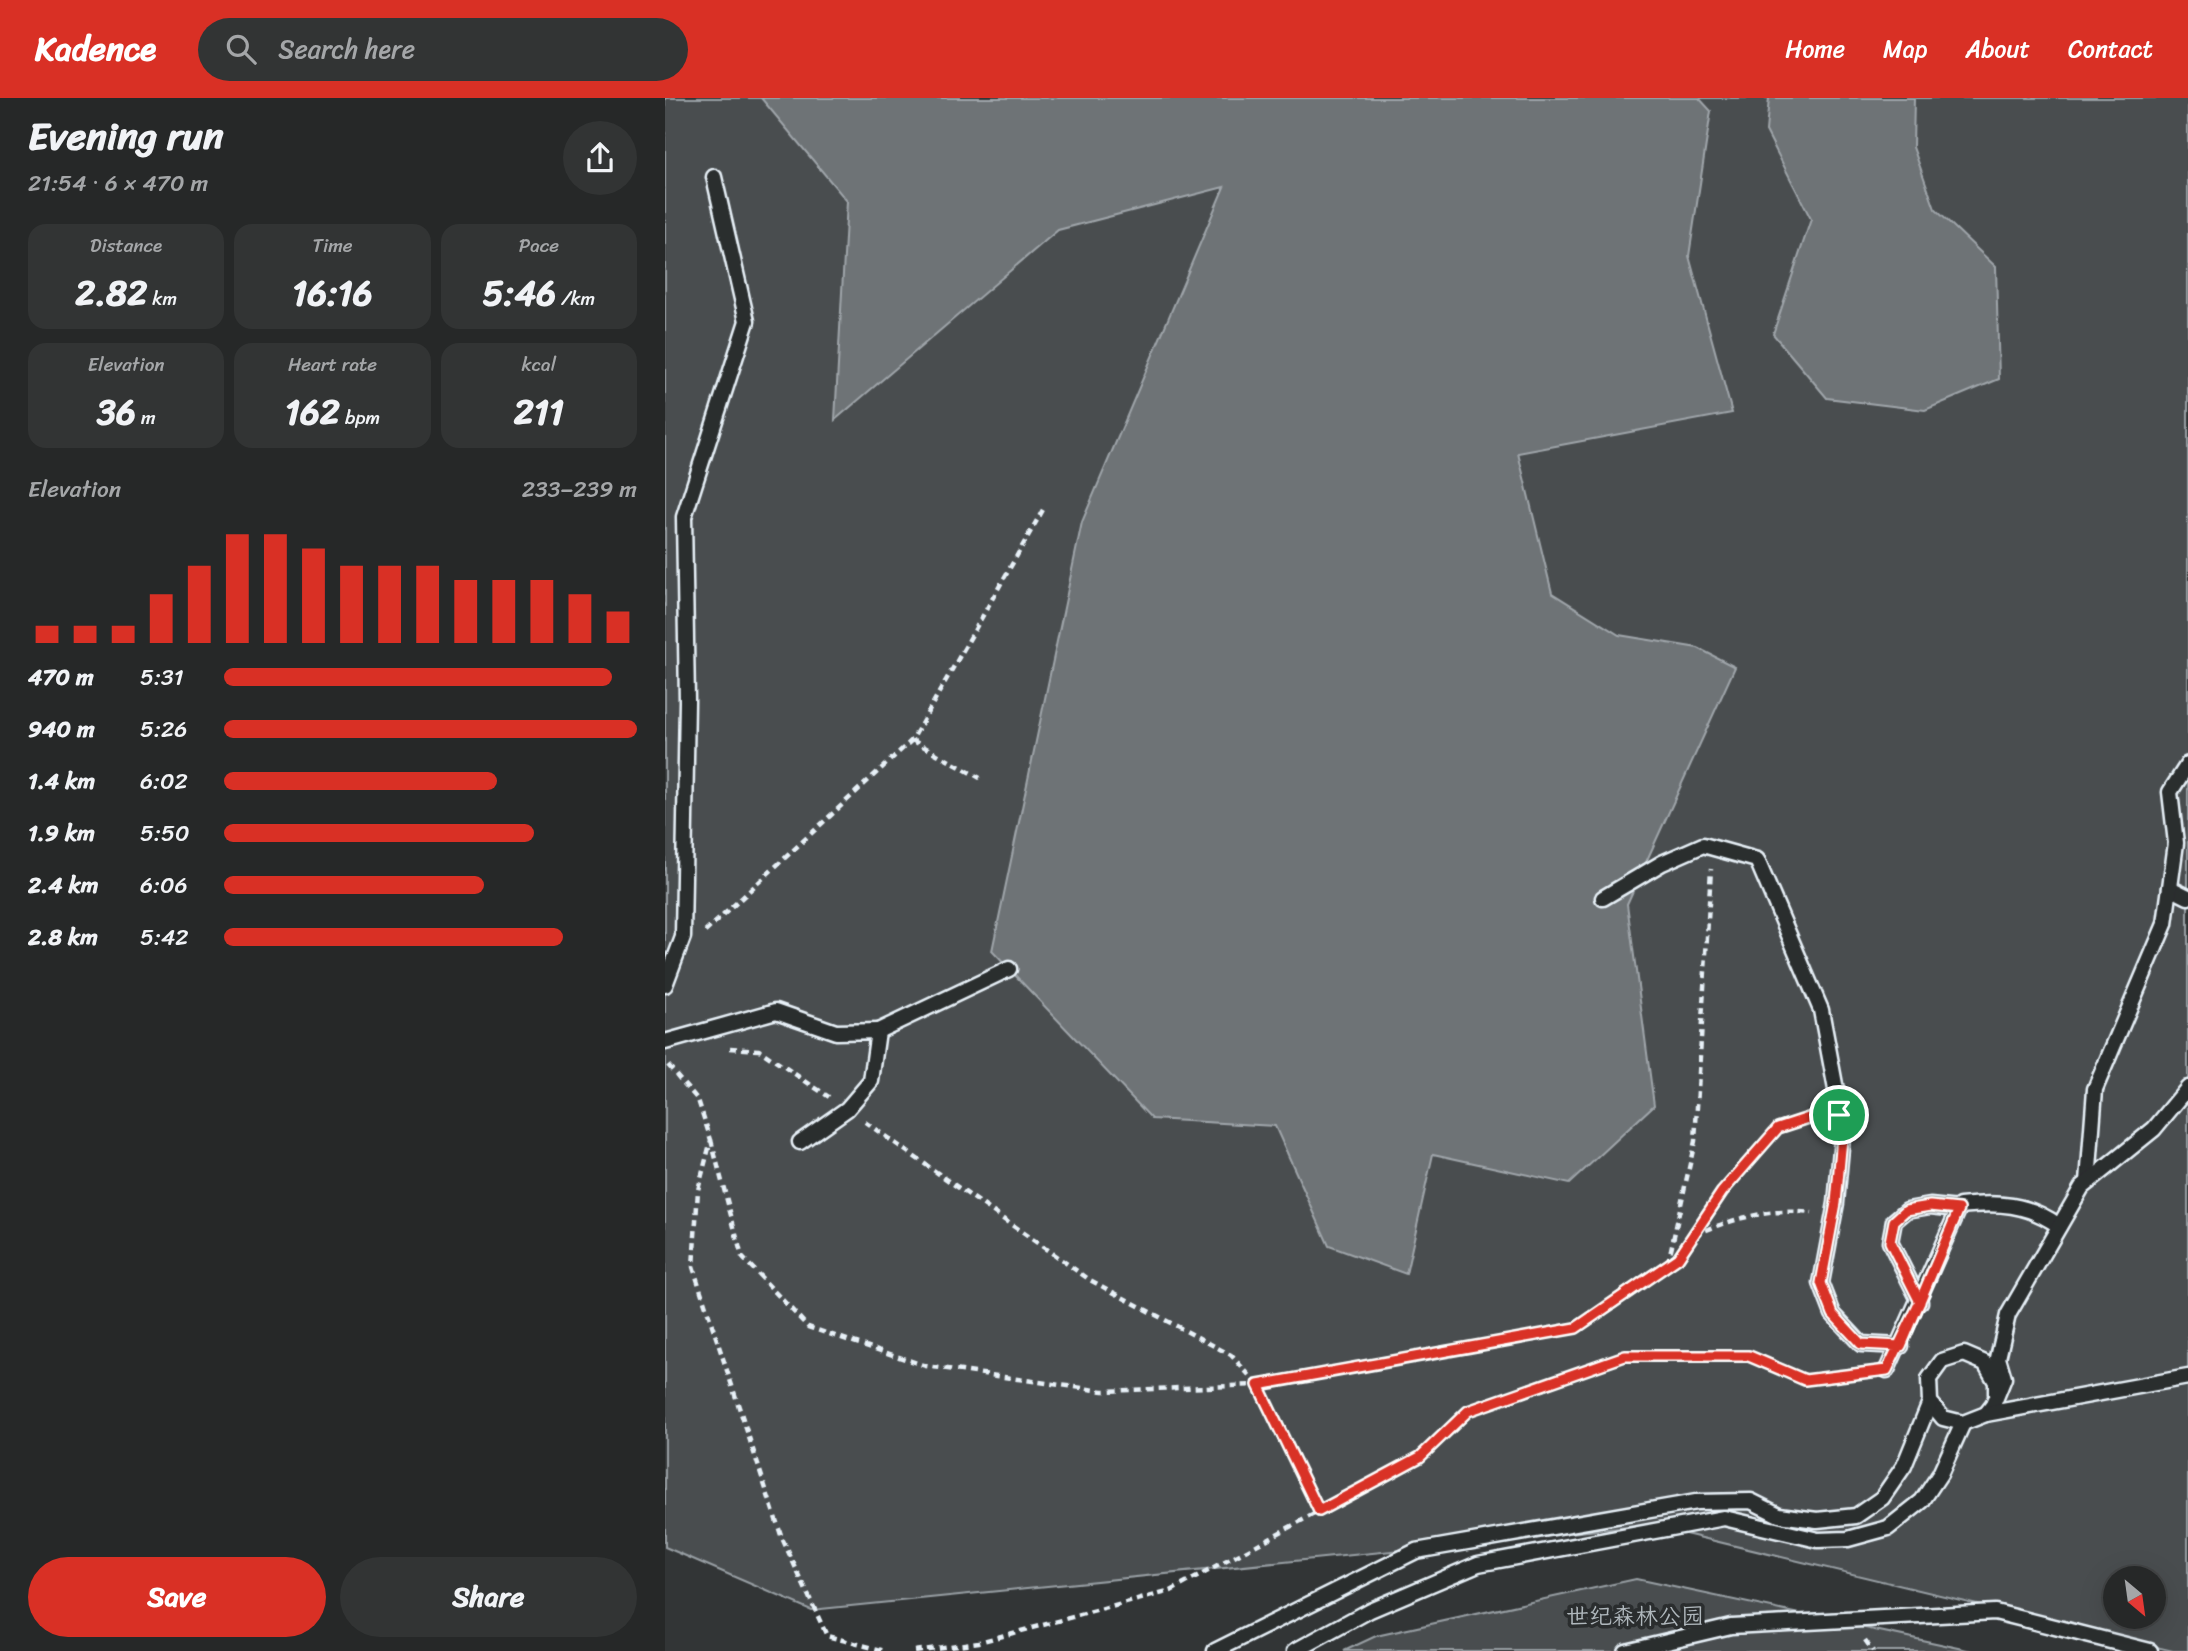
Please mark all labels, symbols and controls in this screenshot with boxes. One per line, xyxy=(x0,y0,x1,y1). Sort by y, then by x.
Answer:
search box xyxy=(198,18,688,81)
text: Kadence xyxy=(35,20,156,78)
text: Search here xyxy=(278,26,415,72)
text: Home xyxy=(1785,28,1845,70)
text: Map xyxy=(1883,28,1927,70)
text: About xyxy=(1965,28,2030,70)
text: Contact xyxy=(2068,28,2153,70)
icon: search xyxy=(222,30,260,68)
text: Evening run xyxy=(28,103,224,170)
button: share xyxy=(563,121,637,195)
text: 21:54 · 6 × 470 m xyxy=(28,163,208,204)
text: Distance xyxy=(90,229,162,262)
text: Time xyxy=(312,229,353,262)
text: Pace xyxy=(519,229,559,262)
text: 2.82 xyxy=(75,262,147,324)
text: 16:16 xyxy=(292,262,373,324)
text: 5:46 xyxy=(482,262,556,324)
text: km xyxy=(147,282,177,315)
text: /km xyxy=(556,282,595,315)
text: Elevation xyxy=(88,348,165,381)
text: Heart rate xyxy=(288,348,377,381)
text: kcal xyxy=(522,348,556,381)
text: 36 xyxy=(97,381,136,443)
text: 162 xyxy=(285,381,340,443)
text: 211 xyxy=(514,381,564,443)
text: m xyxy=(136,401,155,434)
text: bpm xyxy=(340,401,380,434)
text: Elevation xyxy=(28,469,121,510)
text: 233–239 m xyxy=(522,469,637,510)
text: 470 m xyxy=(28,657,94,698)
text: 5:31 xyxy=(140,657,184,698)
text: 940 m xyxy=(28,709,95,750)
text: 5:26 xyxy=(140,709,187,750)
text: 1.4 km xyxy=(28,761,95,802)
text: 6:02 xyxy=(140,761,188,802)
text: 1.9 km xyxy=(28,813,95,854)
text: 5:50 xyxy=(140,813,190,854)
text: 2.4 km xyxy=(28,865,98,906)
text: 6:06 xyxy=(140,865,188,906)
text: 2.8 km xyxy=(28,917,98,958)
text: 5:42 xyxy=(140,917,189,958)
pin xyxy=(1809,1085,1869,1145)
icon: arrive xyxy=(1820,1096,1858,1134)
button: Save xyxy=(28,1557,326,1637)
button: Share xyxy=(340,1557,637,1637)
north arrow xyxy=(2103,1566,2167,1629)
map controls xyxy=(2103,1566,2166,1629)
park label: 世纪森林公园 xyxy=(1566,1596,1704,1637)

